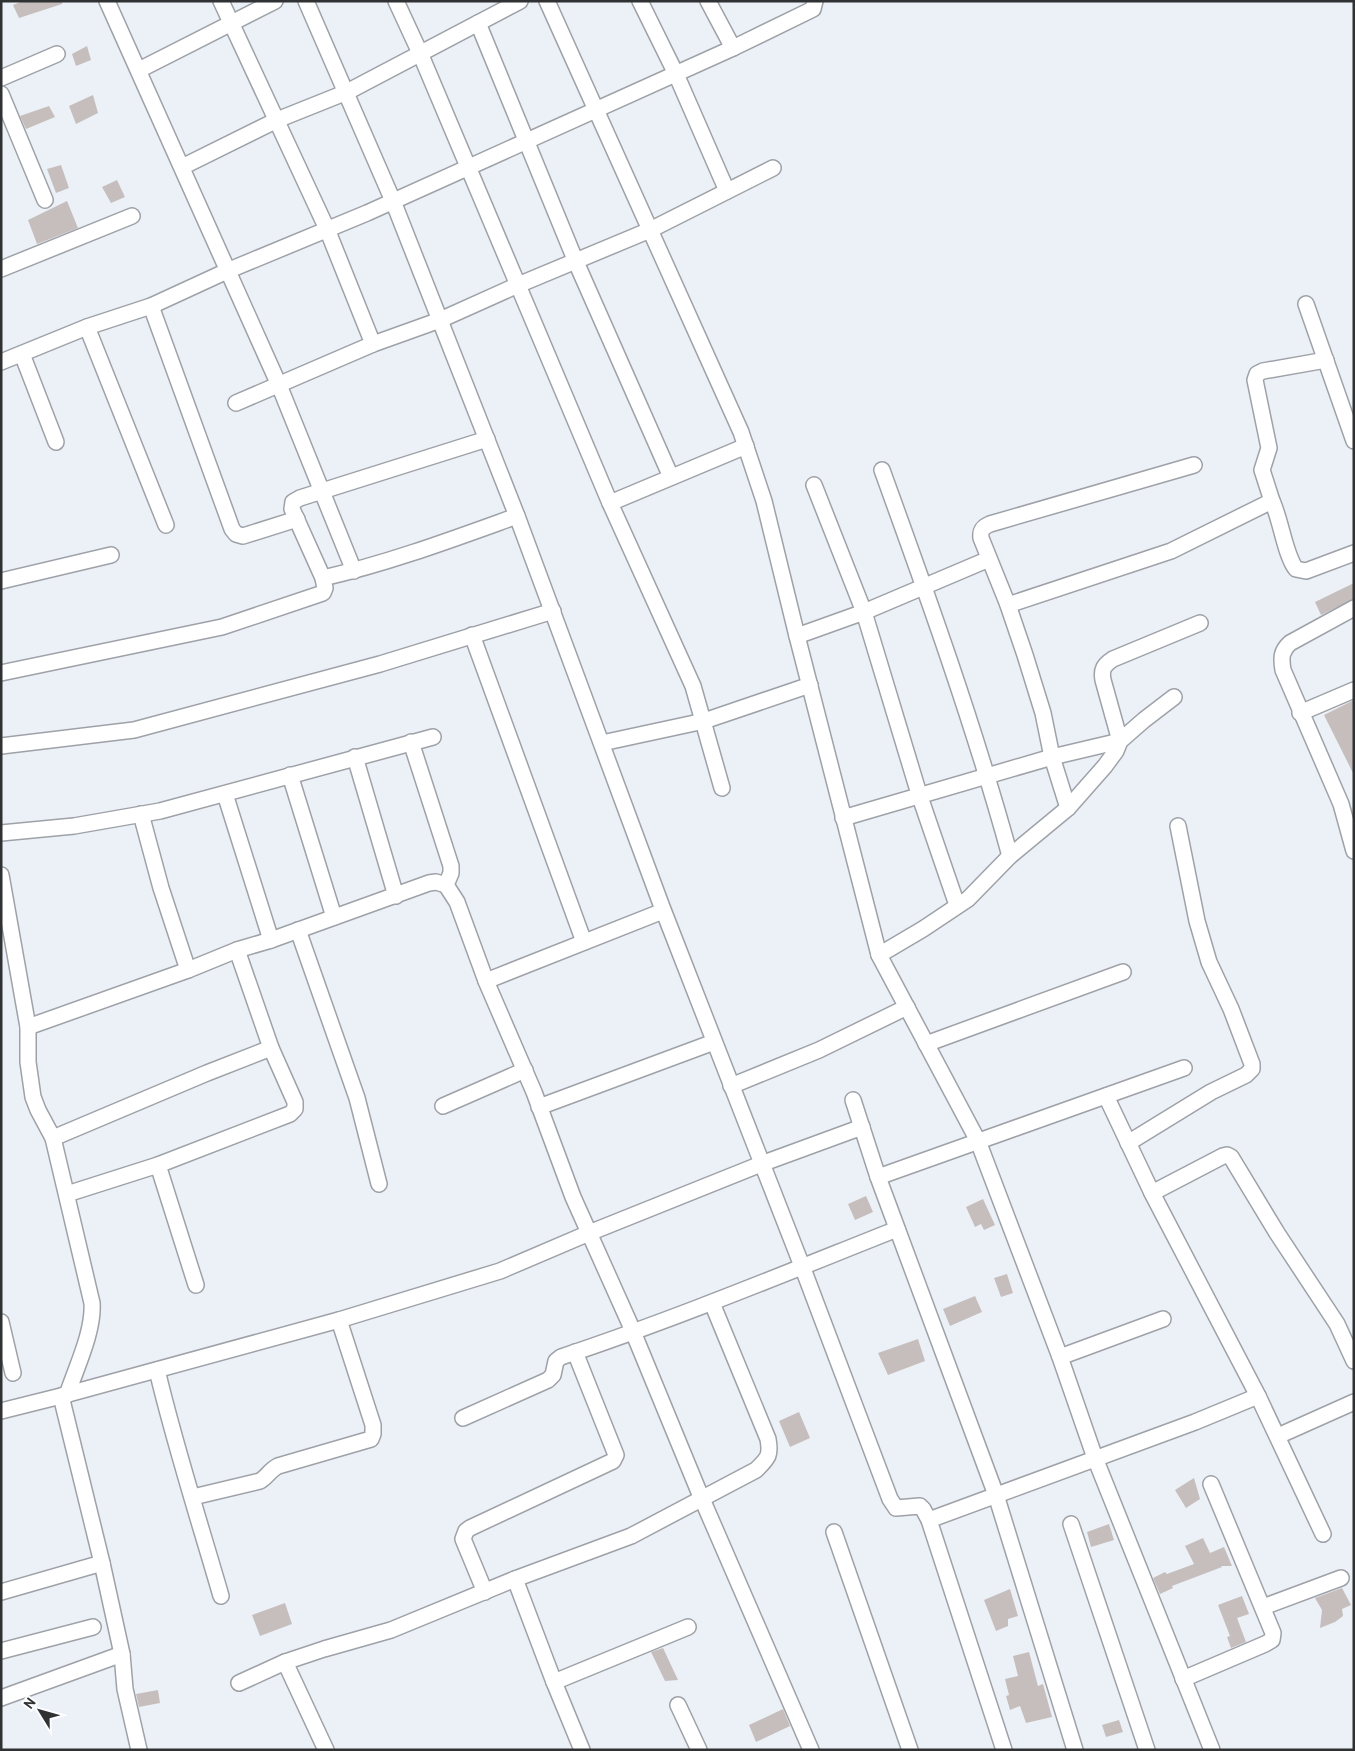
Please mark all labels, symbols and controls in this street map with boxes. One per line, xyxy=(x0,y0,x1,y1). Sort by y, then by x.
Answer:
north arrow xyxy=(15,1686,65,1736)
text: N xyxy=(20,1694,40,1712)

